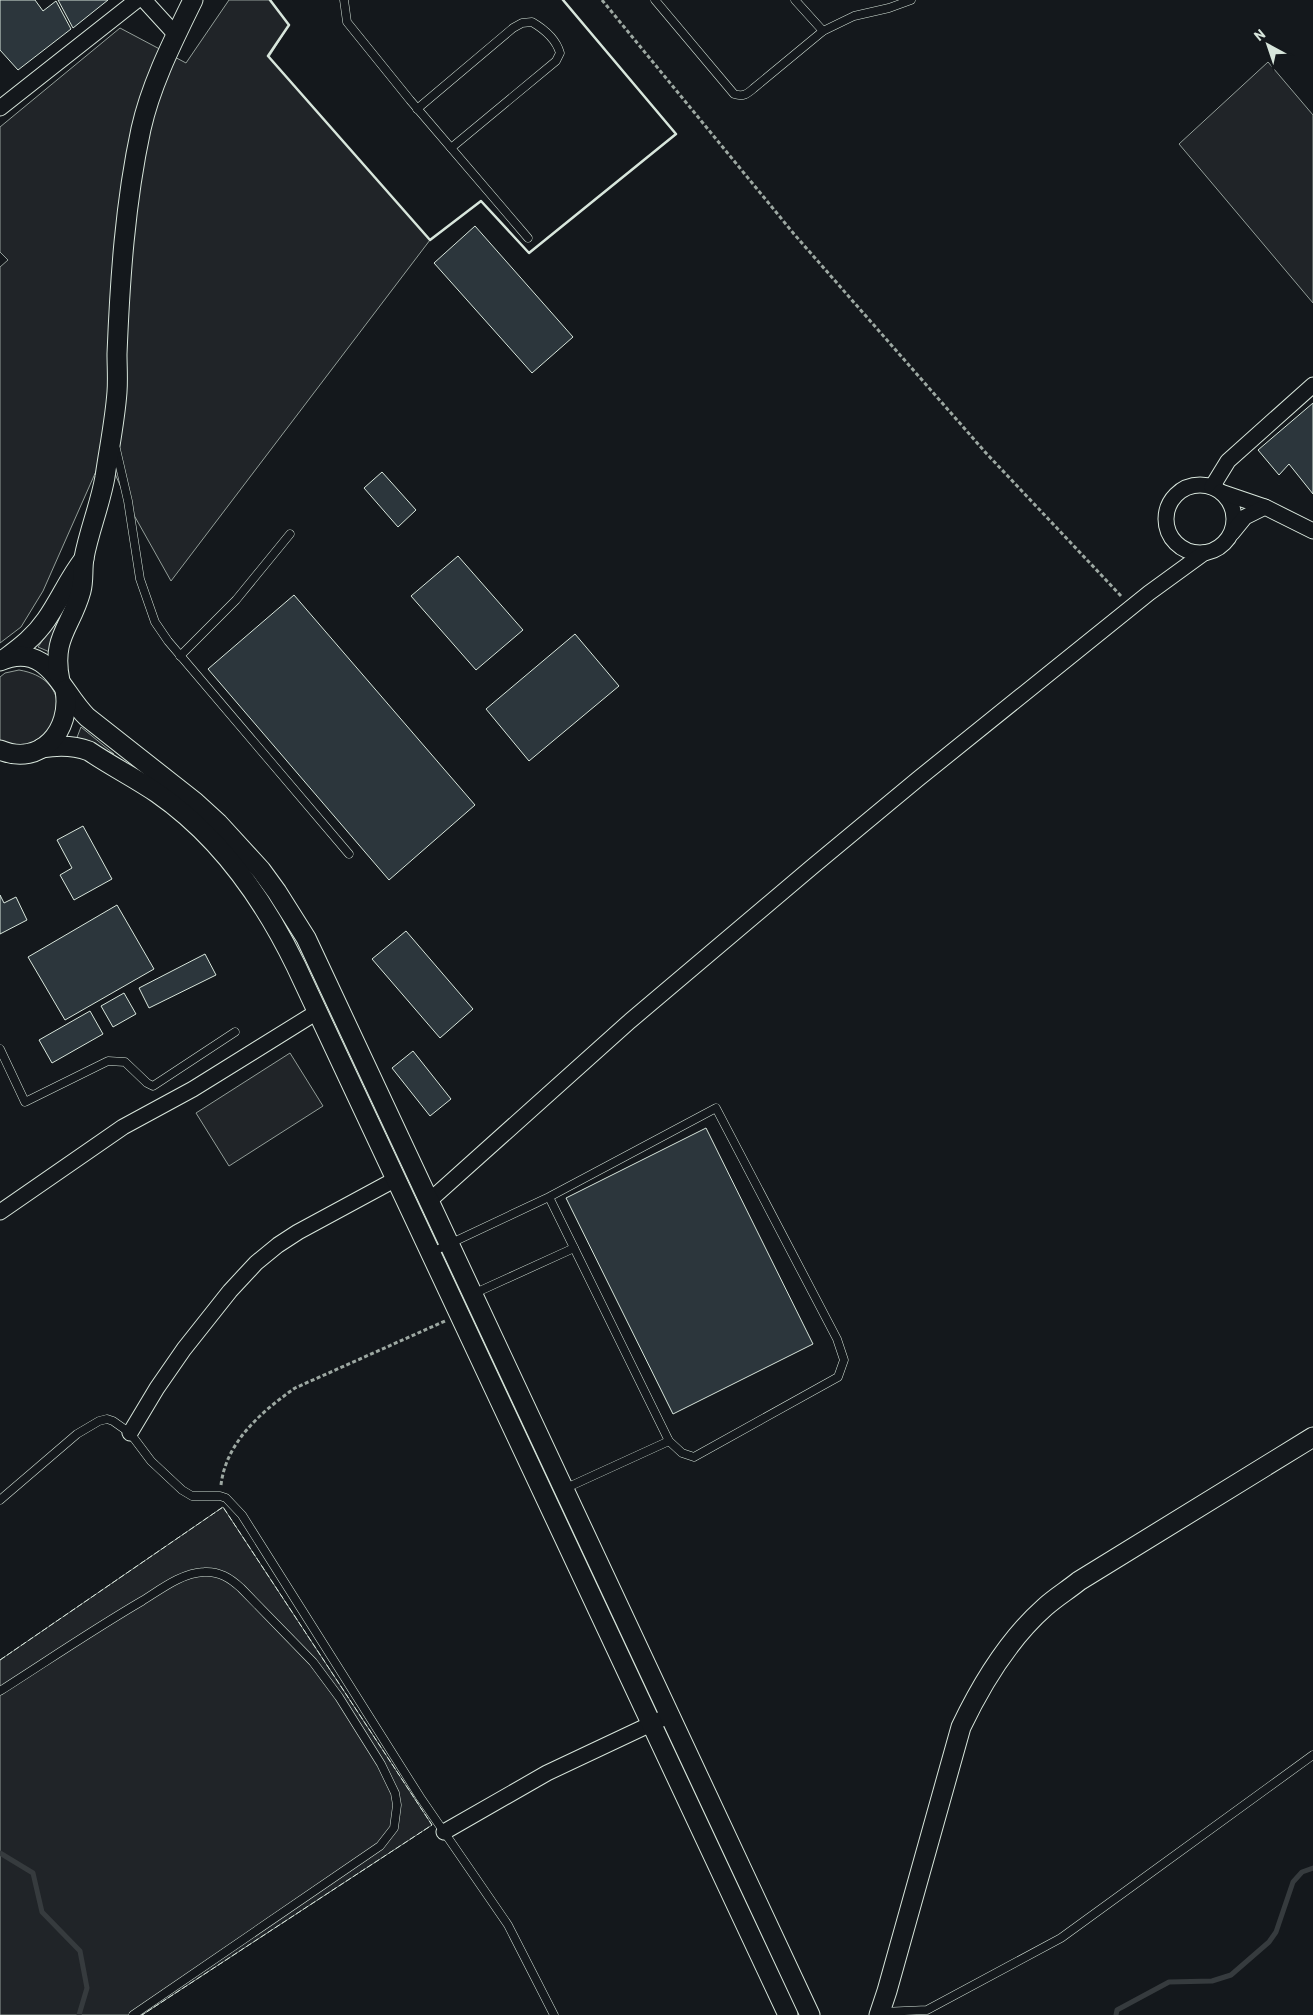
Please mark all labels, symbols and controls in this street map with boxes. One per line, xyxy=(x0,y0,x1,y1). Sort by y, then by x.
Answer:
north arrow xyxy=(1243,20,1293,70)
text: N xyxy=(1250,25,1268,44)

